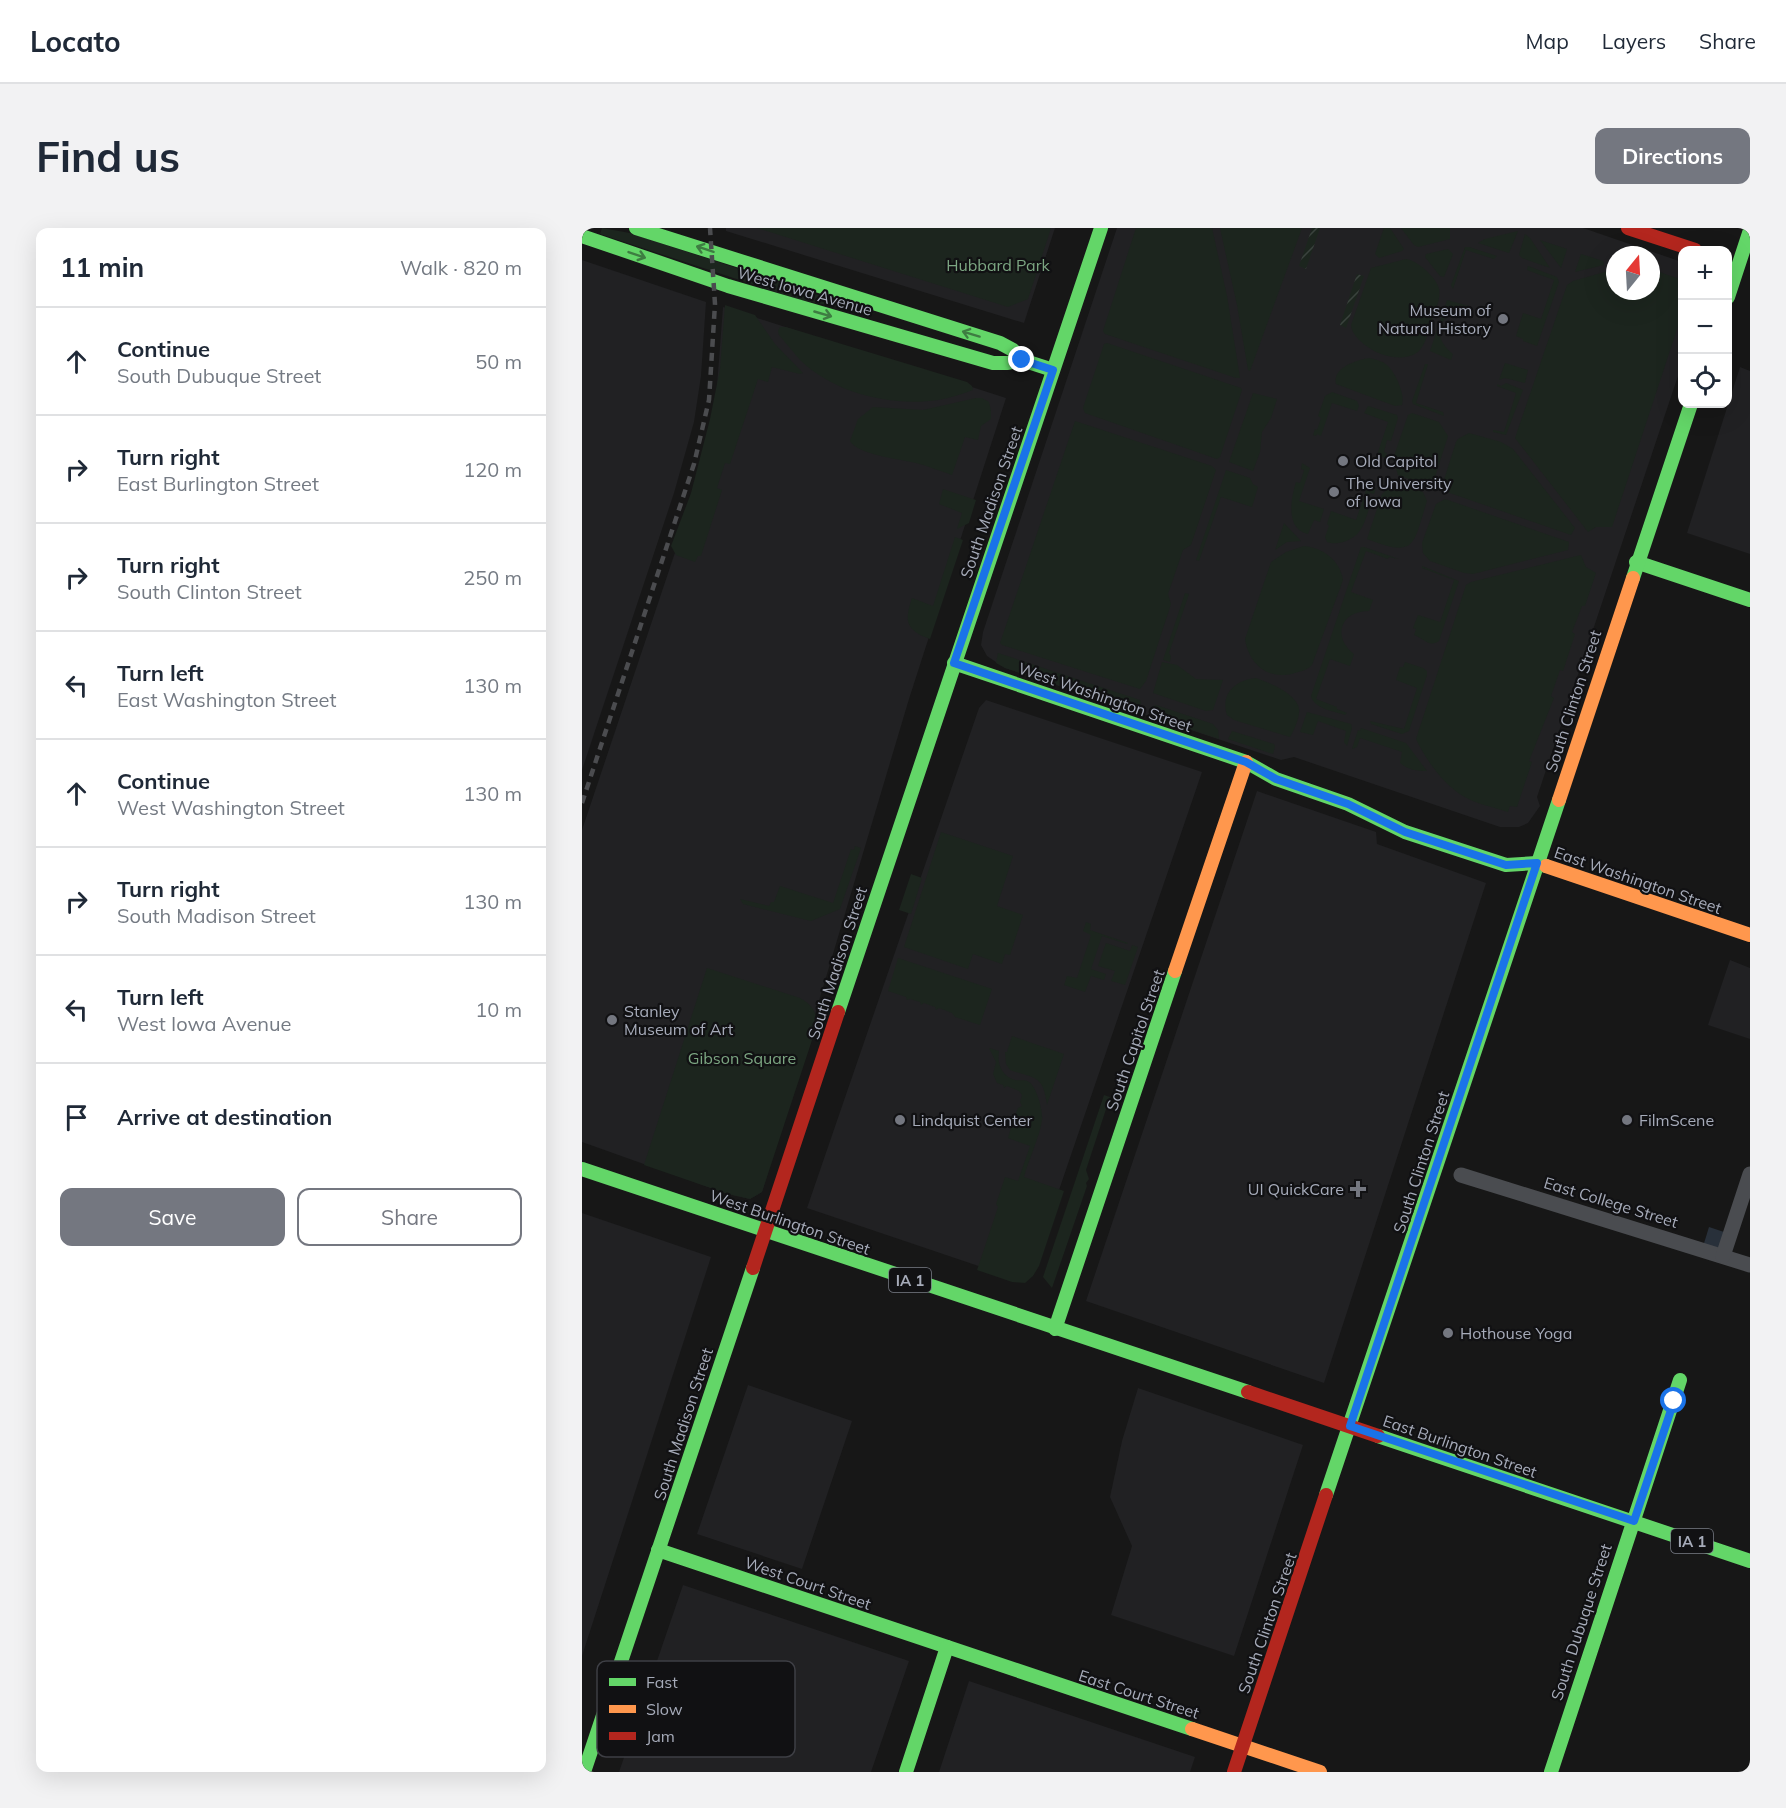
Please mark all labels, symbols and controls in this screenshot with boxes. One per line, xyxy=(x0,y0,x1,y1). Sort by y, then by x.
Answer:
text: Locato xyxy=(30,24,121,59)
text: Map xyxy=(1526,28,1569,54)
text: Layers xyxy=(1602,28,1666,54)
text: Share xyxy=(1699,28,1756,54)
button: Directions xyxy=(1595,128,1750,184)
text: Find us xyxy=(36,130,180,183)
one-way arrow xyxy=(696,243,715,254)
north arrow xyxy=(1606,246,1660,300)
map controls xyxy=(1678,246,1732,408)
button: + xyxy=(1678,246,1732,300)
one-way arrow xyxy=(627,250,646,261)
text: 11 min xyxy=(60,251,144,284)
text: Walk · 820 m xyxy=(400,255,522,280)
park label: Hubbard Park xyxy=(946,255,1050,275)
street label: West Iowa Avenue xyxy=(735,262,875,320)
place label: Museum of Natural History xyxy=(1378,300,1492,338)
button: − xyxy=(1678,300,1732,354)
one-way arrow xyxy=(813,309,832,320)
marker: Museum of Natural History xyxy=(1496,312,1510,326)
one-way arrow xyxy=(962,328,981,339)
text: Continue xyxy=(117,335,210,363)
icon: ahead xyxy=(60,345,93,378)
route end xyxy=(1008,346,1034,372)
text: 50 m xyxy=(475,349,522,374)
button: locate xyxy=(1678,354,1732,408)
text: South Dubuque Street xyxy=(117,363,321,388)
street label: South Madison Street xyxy=(956,423,1026,580)
text: Turn right xyxy=(117,443,220,471)
place label: Old Capitol xyxy=(1355,451,1437,471)
icon: right xyxy=(60,453,93,486)
marker: Old Capitol xyxy=(1336,454,1350,468)
text: 120 m xyxy=(463,457,522,482)
text: East Burlington Street xyxy=(117,471,319,496)
place label: The University of Iowa xyxy=(1346,473,1452,511)
marker: The University of Iowa xyxy=(1327,485,1341,499)
text: Turn right xyxy=(117,551,220,579)
icon: right xyxy=(60,561,93,594)
text: 250 m xyxy=(463,565,522,590)
text: South Clinton Street xyxy=(117,579,302,604)
street label: South Clinton Street xyxy=(1541,627,1605,774)
street label: West Washington Street xyxy=(1016,658,1195,736)
text: Turn left xyxy=(117,659,204,687)
icon: left xyxy=(60,669,93,702)
text: 130 m xyxy=(463,673,522,698)
text: East Washington Street xyxy=(117,687,337,712)
text: Continue xyxy=(117,767,210,795)
icon: ahead xyxy=(60,777,93,810)
text: 130 m xyxy=(463,781,522,806)
text: West Washington Street xyxy=(117,795,345,820)
street label: East Washington Street xyxy=(1552,842,1725,918)
text: Turn right xyxy=(117,875,220,903)
street label: South Madison Street xyxy=(803,884,871,1042)
icon: right xyxy=(60,885,93,918)
text: 130 m xyxy=(463,889,522,914)
text: South Madison Street xyxy=(117,903,316,928)
street label: South Capitol Street xyxy=(1101,966,1169,1113)
text: Turn left xyxy=(117,983,204,1011)
icon: left xyxy=(60,993,93,1026)
text: 10 m xyxy=(475,997,522,1022)
place label: Stanley Museum of Art xyxy=(624,1001,734,1039)
text: West Iowa Avenue xyxy=(117,1011,292,1036)
marker: Stanley Museum of Art xyxy=(605,1013,619,1027)
park label: Gibson Square xyxy=(688,1048,796,1068)
street label: South Clinton Street xyxy=(1389,1088,1453,1235)
icon: arrive xyxy=(60,1101,93,1134)
text: Arrive at destination xyxy=(117,1103,332,1131)
place label: Lindquist Center xyxy=(912,1110,1032,1130)
place label: FilmScene xyxy=(1639,1110,1714,1130)
marker: Lindquist Center xyxy=(893,1113,907,1127)
marker: FilmScene xyxy=(1620,1113,1634,1127)
street label: East College Street xyxy=(1542,1172,1681,1232)
place label: UI QuickCare xyxy=(1248,1179,1344,1199)
marker: UI QuickCare xyxy=(1349,1180,1367,1198)
street label: West Burlington Street xyxy=(707,1185,873,1259)
button: Save xyxy=(60,1188,285,1246)
button: Share xyxy=(297,1188,522,1246)
road number: IA 1 xyxy=(889,1268,931,1292)
place label: Hothouse Yoga xyxy=(1460,1323,1572,1343)
marker: Hothouse Yoga xyxy=(1441,1326,1455,1340)
street label: South Madison Street xyxy=(649,1345,717,1503)
route start xyxy=(1660,1387,1686,1413)
street label: East Burlington Street xyxy=(1380,1410,1540,1482)
road number: IA 1 xyxy=(1671,1529,1713,1553)
street label: South Dubuque Street xyxy=(1546,1541,1616,1703)
street label: South Clinton Street xyxy=(1233,1549,1301,1696)
street label: West Court Street xyxy=(742,1552,874,1614)
legend xyxy=(597,1661,795,1757)
street label: East Court Street xyxy=(1076,1665,1202,1723)
text: Fast xyxy=(646,1672,678,1692)
text: Slow xyxy=(646,1699,683,1719)
text: Jam xyxy=(646,1726,675,1746)

